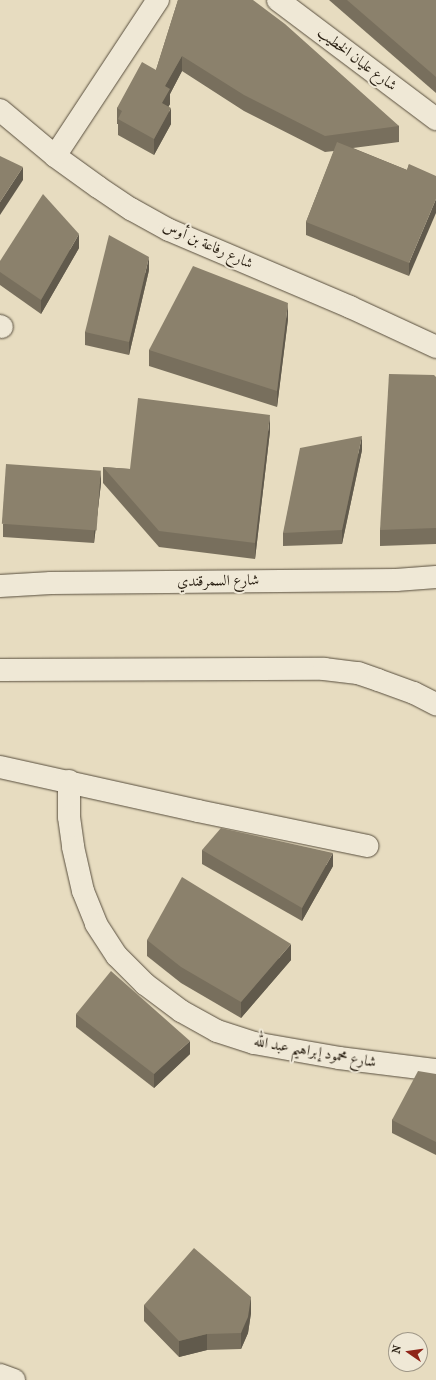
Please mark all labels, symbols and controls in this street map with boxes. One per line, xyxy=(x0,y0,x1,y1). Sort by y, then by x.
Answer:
street label: شارع عليان الخطيب xyxy=(314,23,400,95)
street label: شارع رفاعة بن أوس xyxy=(160,217,256,273)
street label: شارع السمرقندي xyxy=(177,571,259,591)
street label: شارع محمود إبراهيم عبد الله xyxy=(252,1032,378,1072)
north arrow xyxy=(388,1332,428,1372)
text: N xyxy=(390,1344,404,1355)

